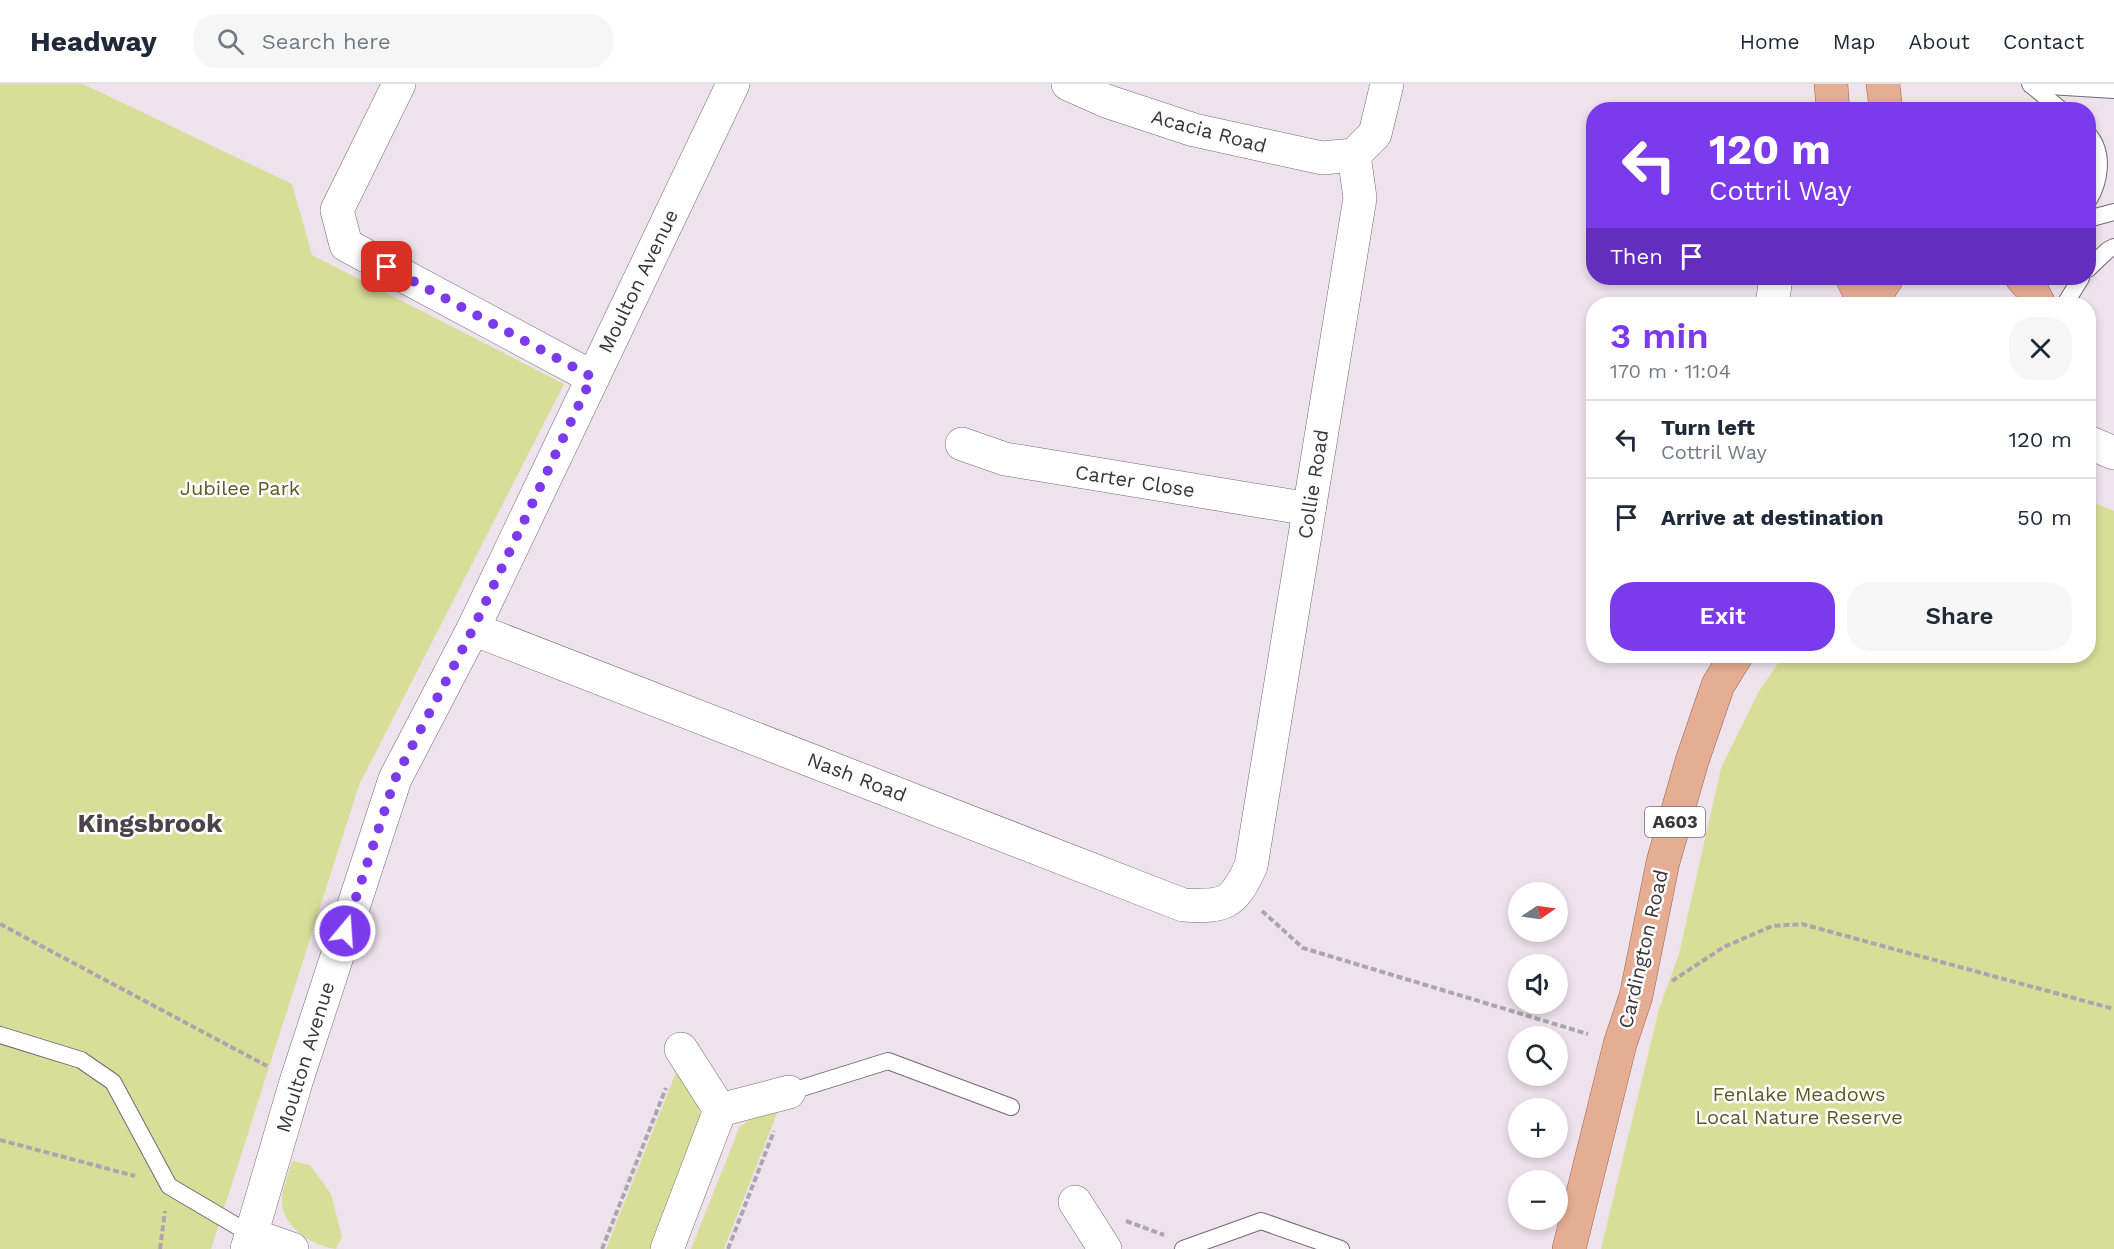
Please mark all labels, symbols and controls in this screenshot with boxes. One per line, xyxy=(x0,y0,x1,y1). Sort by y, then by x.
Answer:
search box xyxy=(193,14,613,68)
text: Headway xyxy=(30,25,157,58)
icon: search xyxy=(214,25,247,58)
text: Search here xyxy=(262,29,391,54)
text: Home xyxy=(1740,29,1800,54)
text: Map xyxy=(1833,29,1876,54)
text: About xyxy=(1909,29,1970,54)
text: Contact xyxy=(2003,29,2084,54)
street label: Acacia Road xyxy=(1149,104,1269,158)
text: 120 m xyxy=(1709,125,1831,174)
icon: left xyxy=(1610,126,1688,204)
text: Cottril Way xyxy=(1709,175,1852,207)
street label: Moulton Avenue xyxy=(593,205,683,357)
icon: arrive xyxy=(1675,240,1708,273)
pin xyxy=(361,241,412,292)
text: Then xyxy=(1610,244,1663,269)
icon: arrive xyxy=(370,250,403,283)
text: 3 min xyxy=(1610,315,1709,357)
button: close xyxy=(2009,317,2072,380)
text: 170 m · 11:04 xyxy=(1610,359,1731,383)
text: Turn left xyxy=(1661,415,1755,440)
icon: left xyxy=(1610,423,1643,456)
text: 120 m xyxy=(2008,427,2072,452)
street label: Collie Road xyxy=(1293,428,1333,540)
text: Cottril Way xyxy=(1661,440,1767,464)
street label: Carter Close xyxy=(1073,460,1197,502)
park label: Jubilee Park xyxy=(180,476,300,500)
icon: arrive xyxy=(1610,501,1643,534)
text: Arrive at destination xyxy=(1661,505,1884,530)
text: 50 m xyxy=(2017,505,2072,530)
button: Exit xyxy=(1610,582,1835,651)
button: Share xyxy=(1847,582,2072,651)
street label: Nash Road xyxy=(804,747,910,807)
road number: A603 xyxy=(1645,807,1705,837)
district label: Kingsbrook xyxy=(78,808,223,838)
street label: Cardington Road xyxy=(1613,867,1673,1031)
north arrow xyxy=(1508,882,1568,942)
map controls xyxy=(1508,882,1568,1230)
position arrow xyxy=(313,899,377,963)
button: sound xyxy=(1508,954,1568,1014)
street label: Moulton Avenue xyxy=(271,979,339,1135)
button: search xyxy=(1508,1026,1568,1086)
park label: Fenlake Meadows Local Nature Reserve xyxy=(1695,1082,1903,1129)
button: + xyxy=(1508,1098,1568,1158)
button: − xyxy=(1508,1170,1568,1230)

